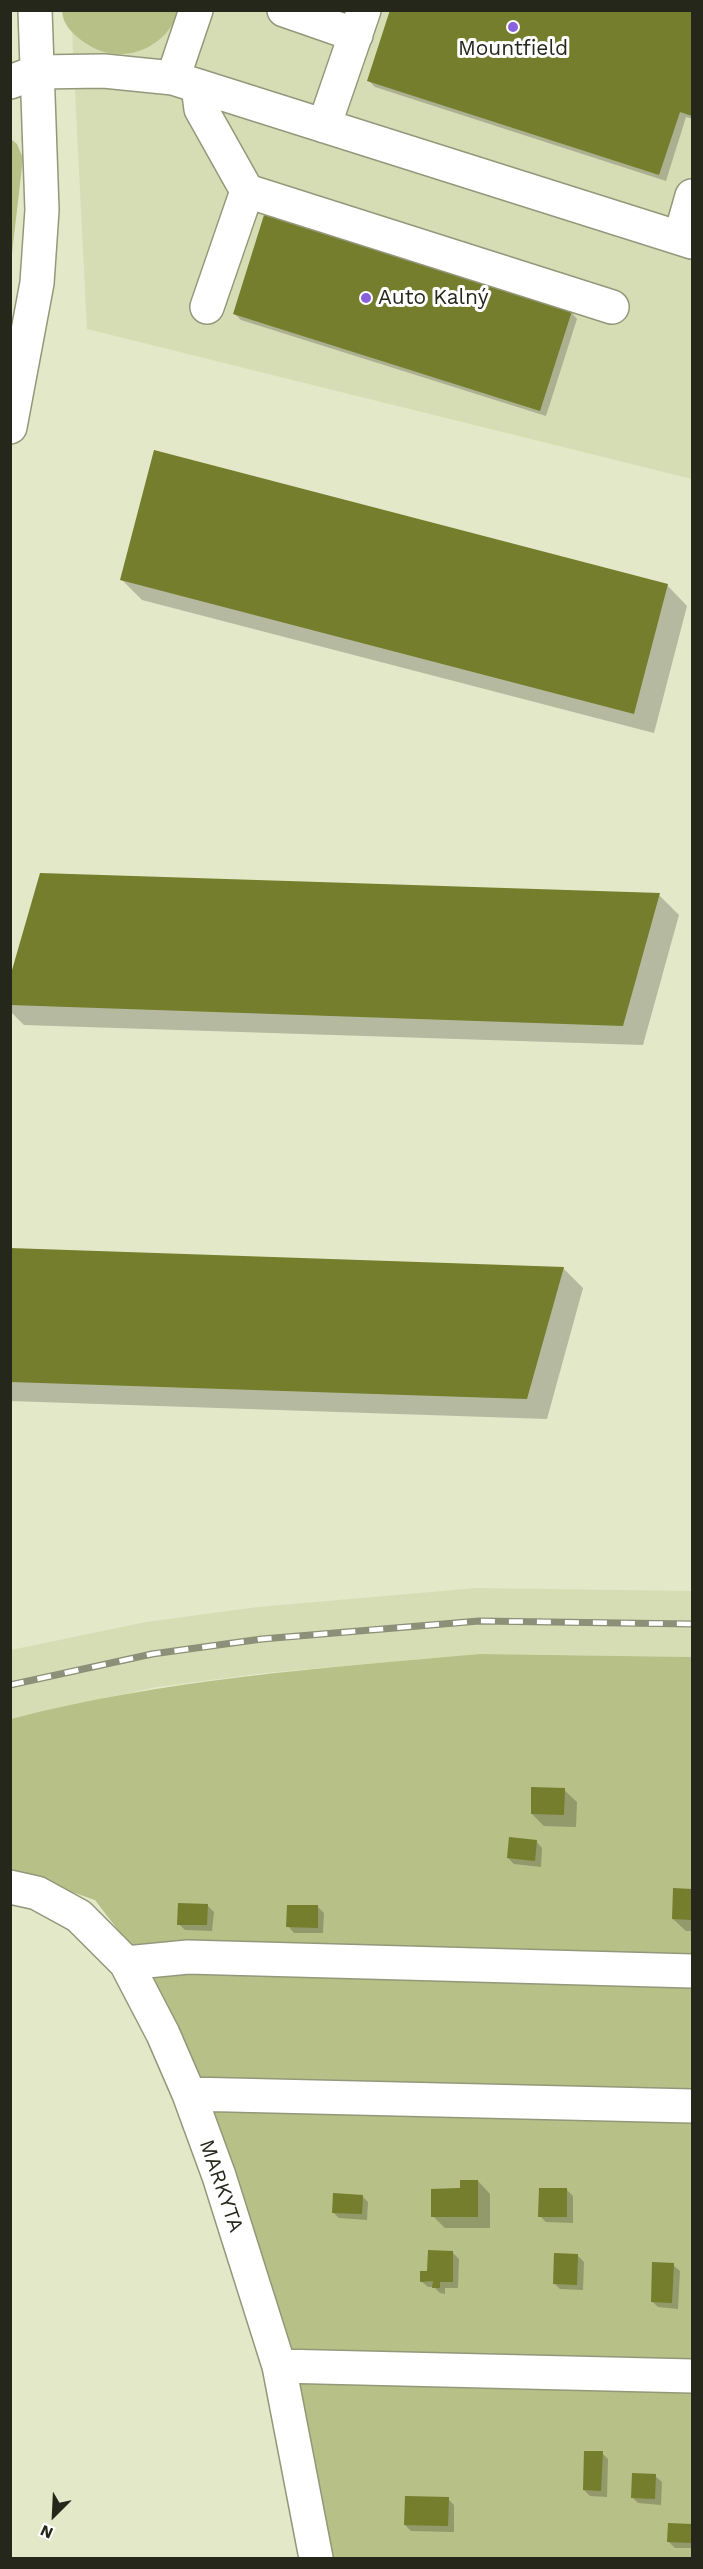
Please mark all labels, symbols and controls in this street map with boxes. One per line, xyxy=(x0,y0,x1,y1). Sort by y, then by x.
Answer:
marker: Mountfield xyxy=(506,20,520,34)
place label: Mountfield xyxy=(458,36,568,62)
place label: Auto Kalný xyxy=(378,285,489,311)
marker: Auto Kalný xyxy=(359,291,373,305)
street label: MARKYTA xyxy=(193,2136,249,2236)
north arrow xyxy=(24,2485,84,2545)
text: N xyxy=(37,2521,56,2543)

